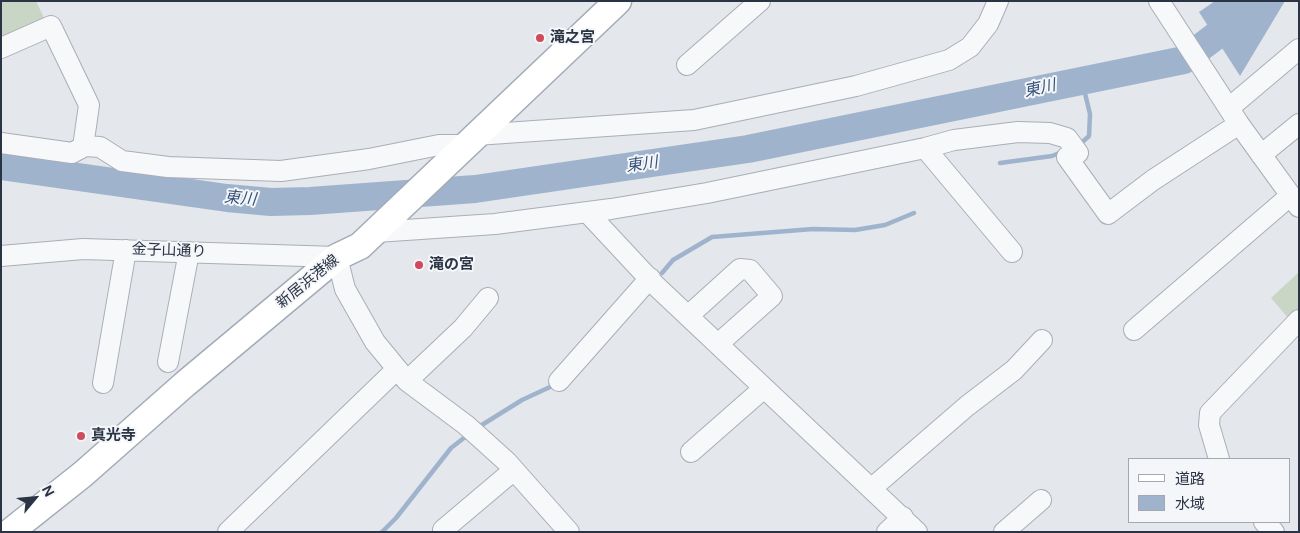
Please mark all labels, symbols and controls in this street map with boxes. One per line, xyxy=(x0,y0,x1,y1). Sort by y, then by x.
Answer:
place label: 滝之宮 xyxy=(550,29,595,47)
marker: 滝之宮 xyxy=(534,32,546,44)
water label: 東川 xyxy=(1022,76,1058,102)
water label: 東川 xyxy=(625,153,659,177)
water label: 東川 xyxy=(223,188,257,210)
street label: 金子山通り xyxy=(131,241,207,261)
street label: 新居浜港線 xyxy=(273,251,343,313)
place label: 滝の宮 xyxy=(429,256,474,274)
marker: 滝の宮 xyxy=(413,259,425,271)
place label: 真光寺 xyxy=(91,427,136,445)
marker: 真光寺 xyxy=(75,430,87,442)
legend xyxy=(1128,458,1290,523)
text: 道路 xyxy=(1175,469,1205,489)
north arrow xyxy=(10,473,60,523)
text: N xyxy=(38,482,59,500)
text: 水域 xyxy=(1175,494,1205,514)

